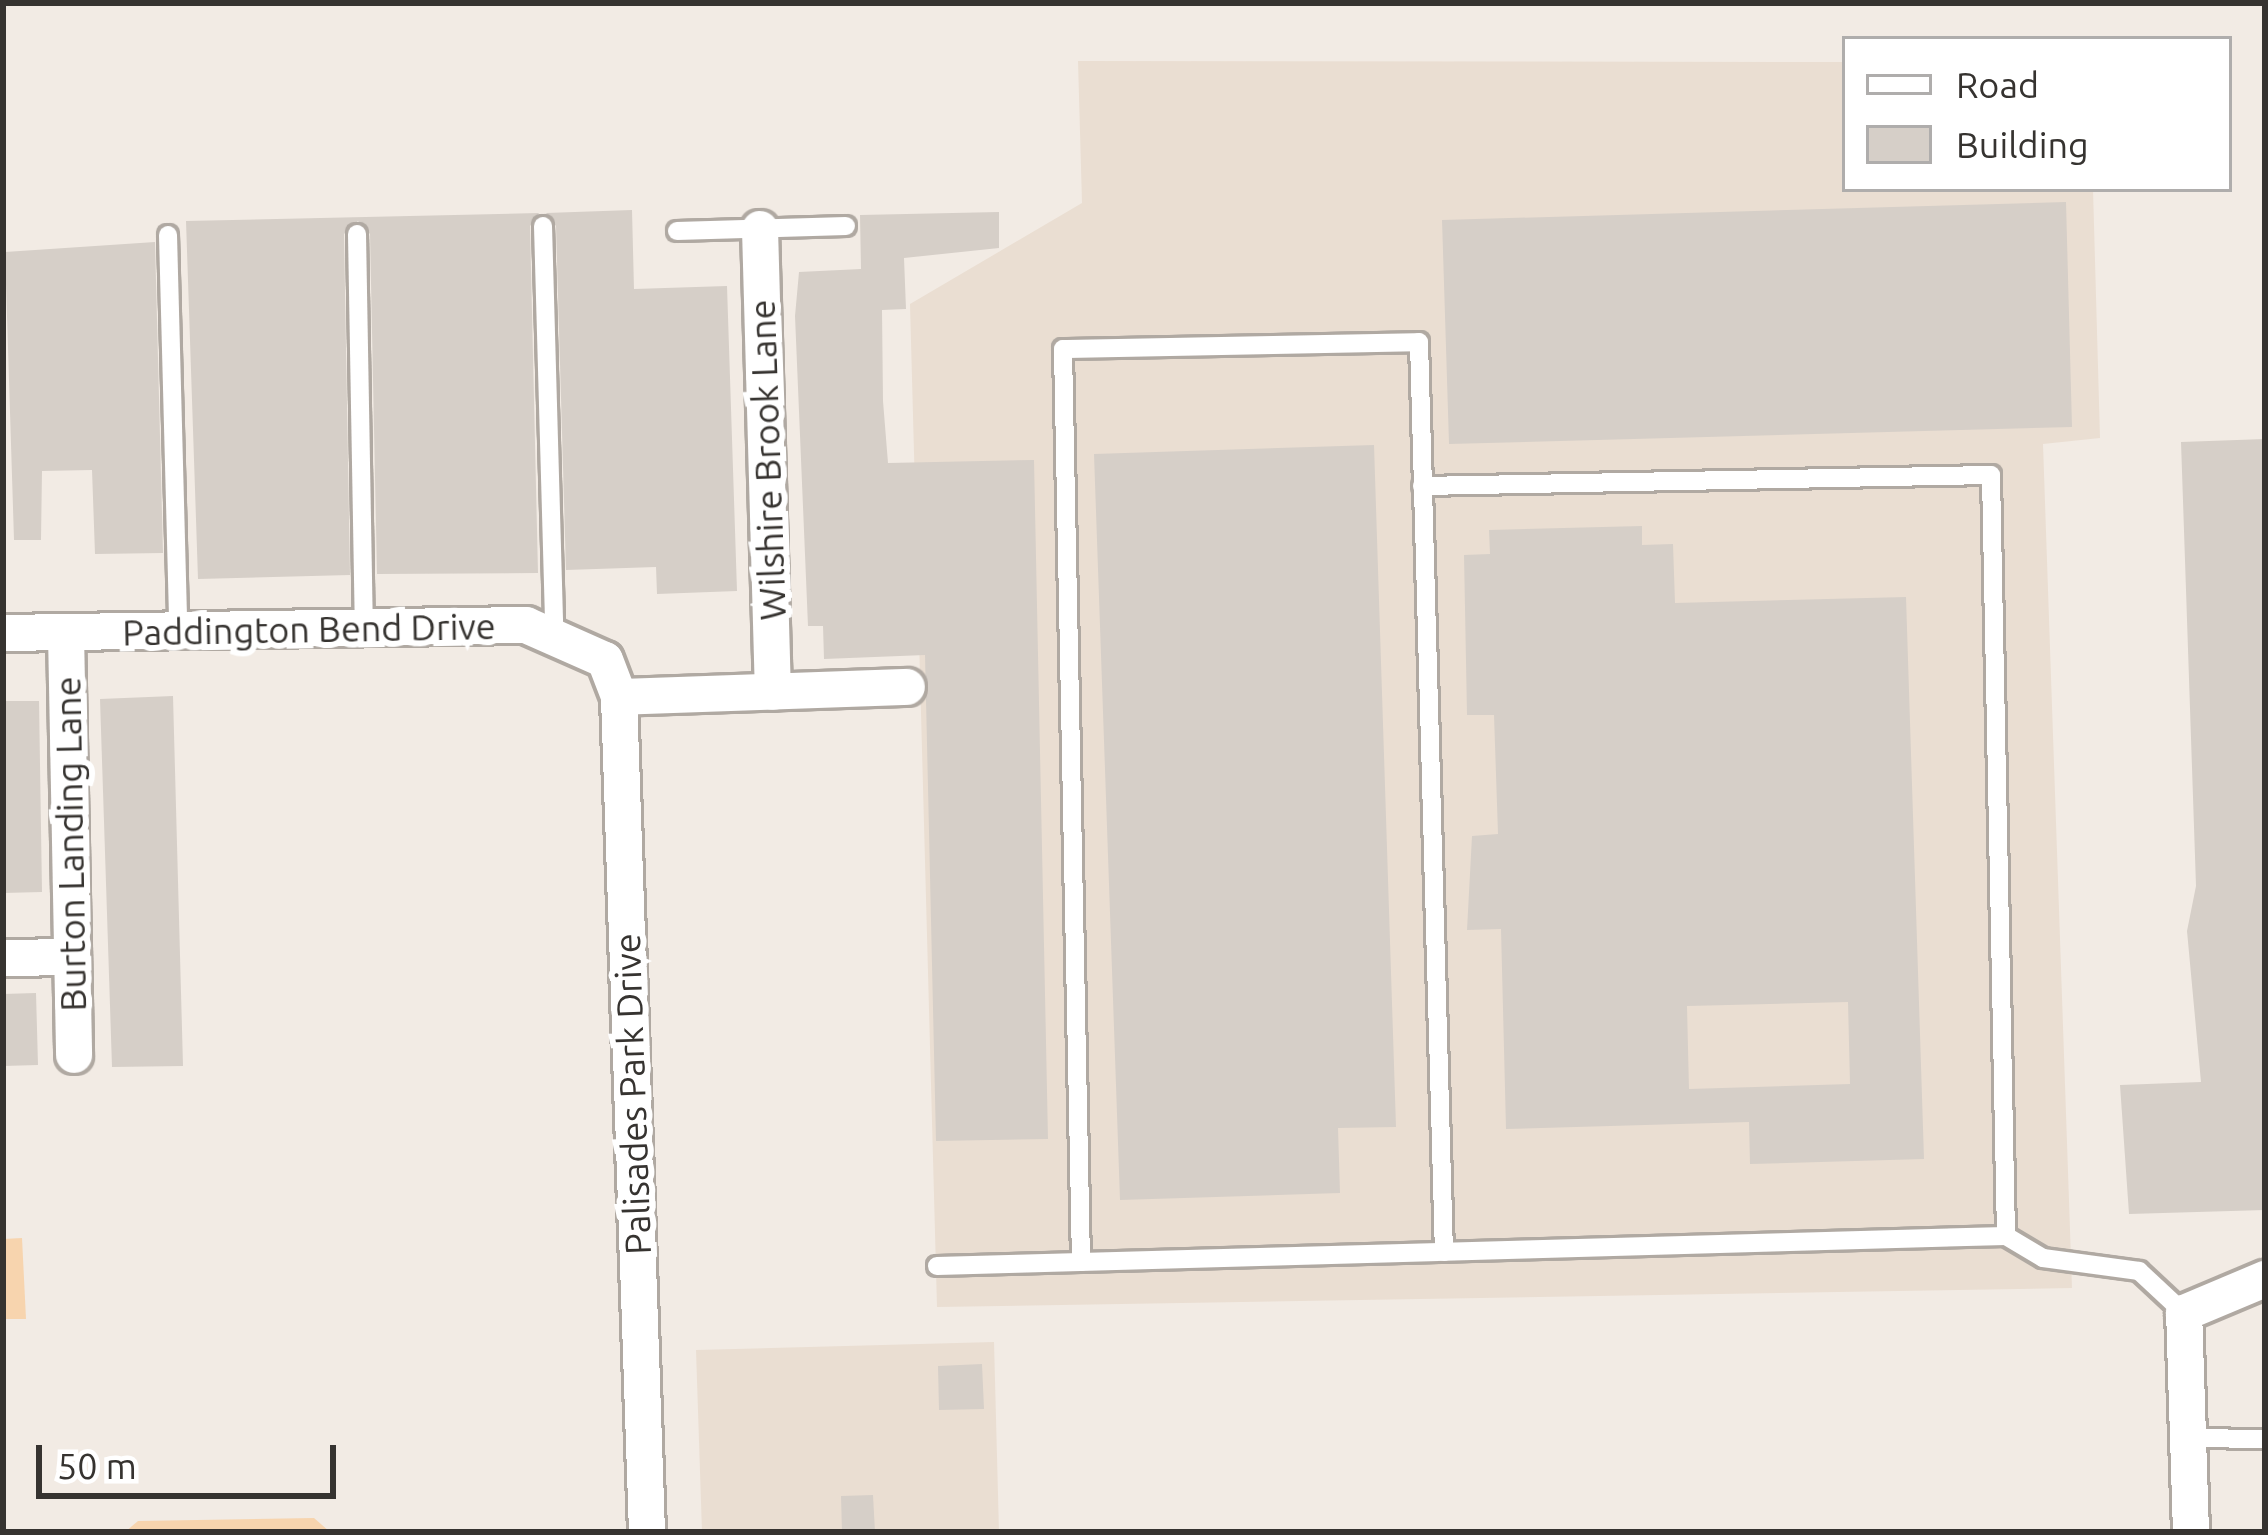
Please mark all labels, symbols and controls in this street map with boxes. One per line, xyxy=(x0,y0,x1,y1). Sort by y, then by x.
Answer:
legend xyxy=(1842,36,2232,192)
text: Road xyxy=(1956,64,2039,105)
text: Building xyxy=(1956,124,2089,165)
street label: Wilshire Brook Lane xyxy=(740,299,794,621)
street label: Paddington Bend Drive xyxy=(122,604,496,654)
street label: Burton Landing Lane xyxy=(45,676,95,1012)
street label: Palisades Park Drive xyxy=(605,932,659,1256)
scale bar xyxy=(42,1421,342,1495)
text: 50 m xyxy=(57,1445,137,1486)

